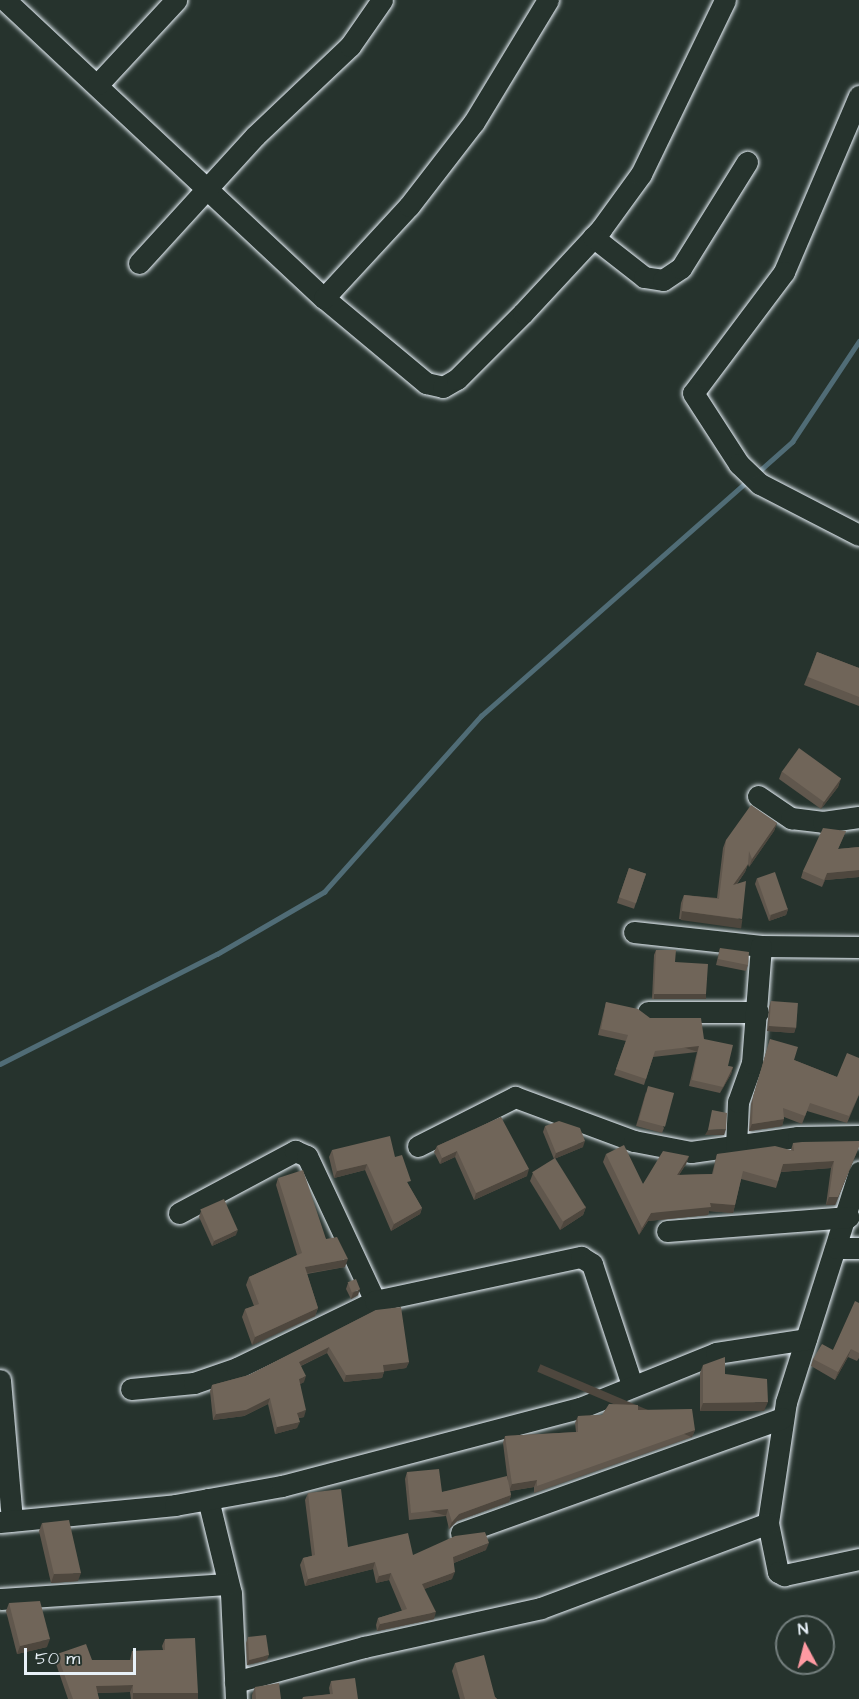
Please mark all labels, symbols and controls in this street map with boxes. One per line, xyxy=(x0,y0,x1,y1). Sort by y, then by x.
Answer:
north arrow xyxy=(775,1615,835,1675)
text: N xyxy=(797,1618,809,1641)
scale bar xyxy=(27,1636,140,1674)
text: 50 m xyxy=(35,1646,80,1671)

